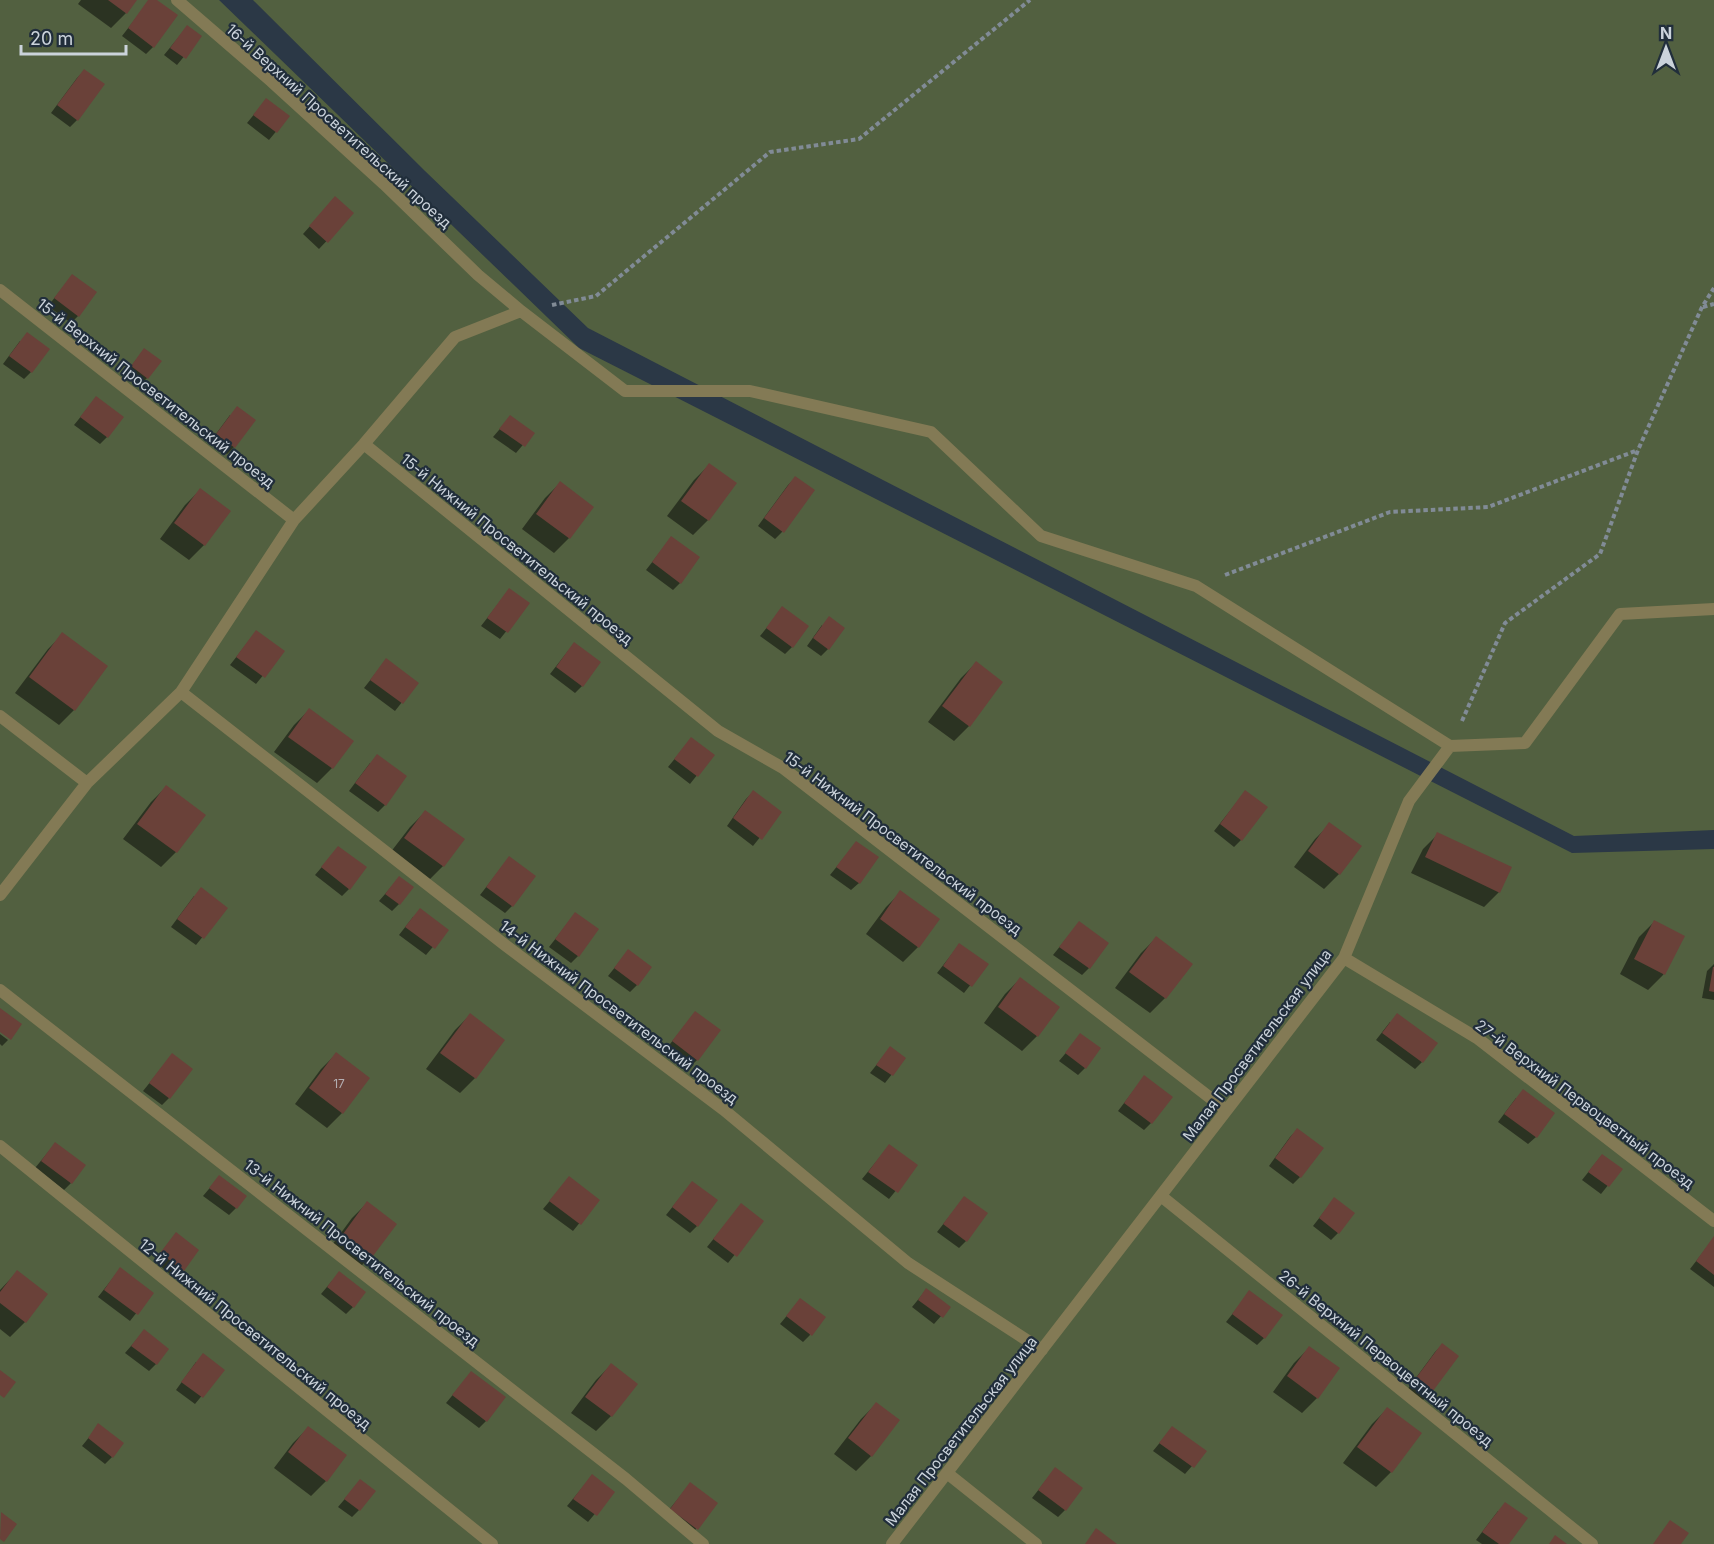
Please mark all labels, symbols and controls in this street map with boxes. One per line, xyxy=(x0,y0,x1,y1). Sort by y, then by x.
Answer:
scale bar xyxy=(21,18,126,56)
north arrow xyxy=(1636,18,1696,78)
street label: 16-й Верхний Просветительский проезд xyxy=(222,20,456,232)
text: N xyxy=(1660,23,1672,43)
text: 20 m xyxy=(30,28,73,49)
street label: 15-й Верхний Просветительский проезд xyxy=(33,294,279,492)
street label: 15-й Нижний Просветительский проезд xyxy=(397,449,637,649)
street label: 15-й Нижний Просветительский проезд xyxy=(780,747,1026,939)
street label: 14-й Нижний Просветительский проезд xyxy=(496,916,742,1108)
street label: Малая Просветительская улица xyxy=(1179,945,1335,1145)
street label: 27-й Верхний Первоцветный проезд xyxy=(1472,1015,1698,1193)
house number: 17 xyxy=(333,1076,345,1091)
street label: 13-й Нижний Просветительский проезд xyxy=(241,1155,483,1351)
street label: 12-й Нижний Просветительский проезд xyxy=(135,1234,375,1434)
street label: 26-й Верхний Первоцветный проезд xyxy=(1275,1266,1497,1450)
street label: Малая Просветительская улица xyxy=(881,1332,1041,1530)

